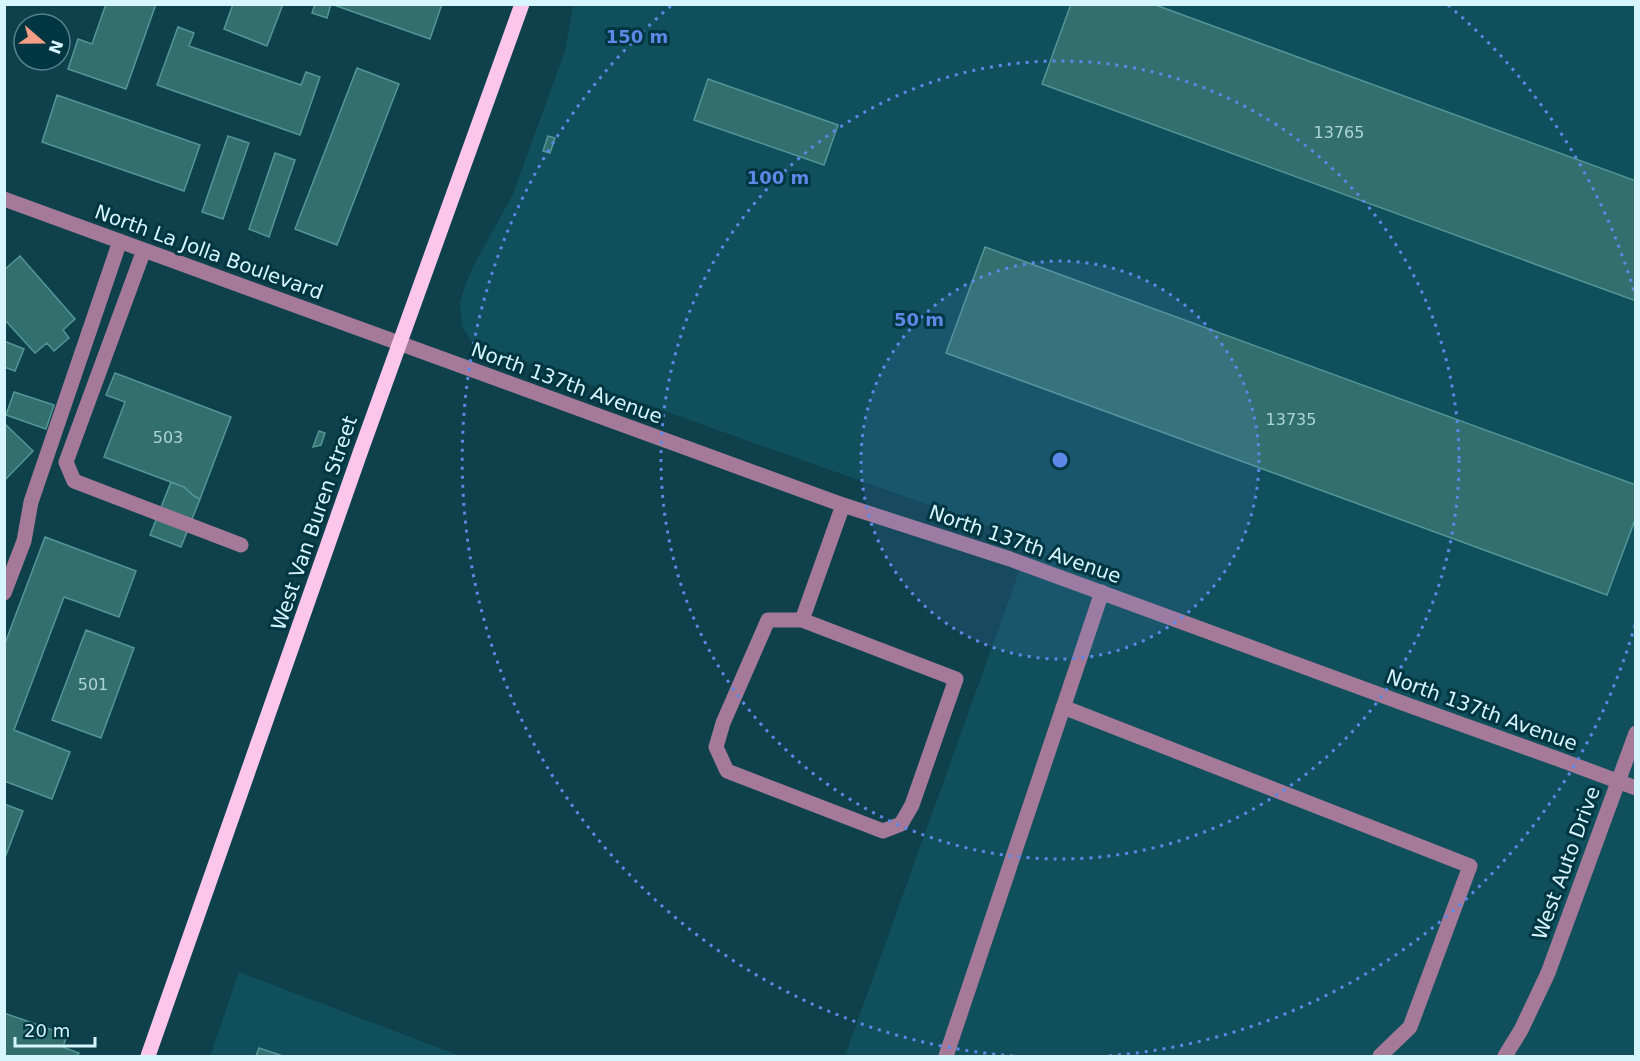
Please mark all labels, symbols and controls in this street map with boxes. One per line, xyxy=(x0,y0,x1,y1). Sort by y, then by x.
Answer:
north arrow xyxy=(12,12,72,72)
text: 150 m xyxy=(606,26,668,47)
text: N xyxy=(44,37,67,57)
house number: 13765 xyxy=(1314,123,1364,142)
text: 100 m xyxy=(747,167,809,188)
street label: North La Jolla Boulevard xyxy=(92,199,326,305)
text: 50 m xyxy=(894,309,944,330)
street label: North 137th Avenue xyxy=(468,337,666,429)
house number: 13735 xyxy=(1266,410,1316,429)
street label: West Van Buren Street xyxy=(266,412,362,633)
house number: 503 xyxy=(153,428,183,447)
centre of rings xyxy=(1050,450,1070,470)
street label: North 137th Avenue xyxy=(926,500,1124,588)
street label: North 137th Avenue xyxy=(1383,664,1581,756)
house number: 501 xyxy=(78,675,108,694)
street label: West Auto Drive xyxy=(1527,783,1605,943)
scale bar xyxy=(15,1010,94,1048)
text: 20 m xyxy=(24,1020,70,1041)

